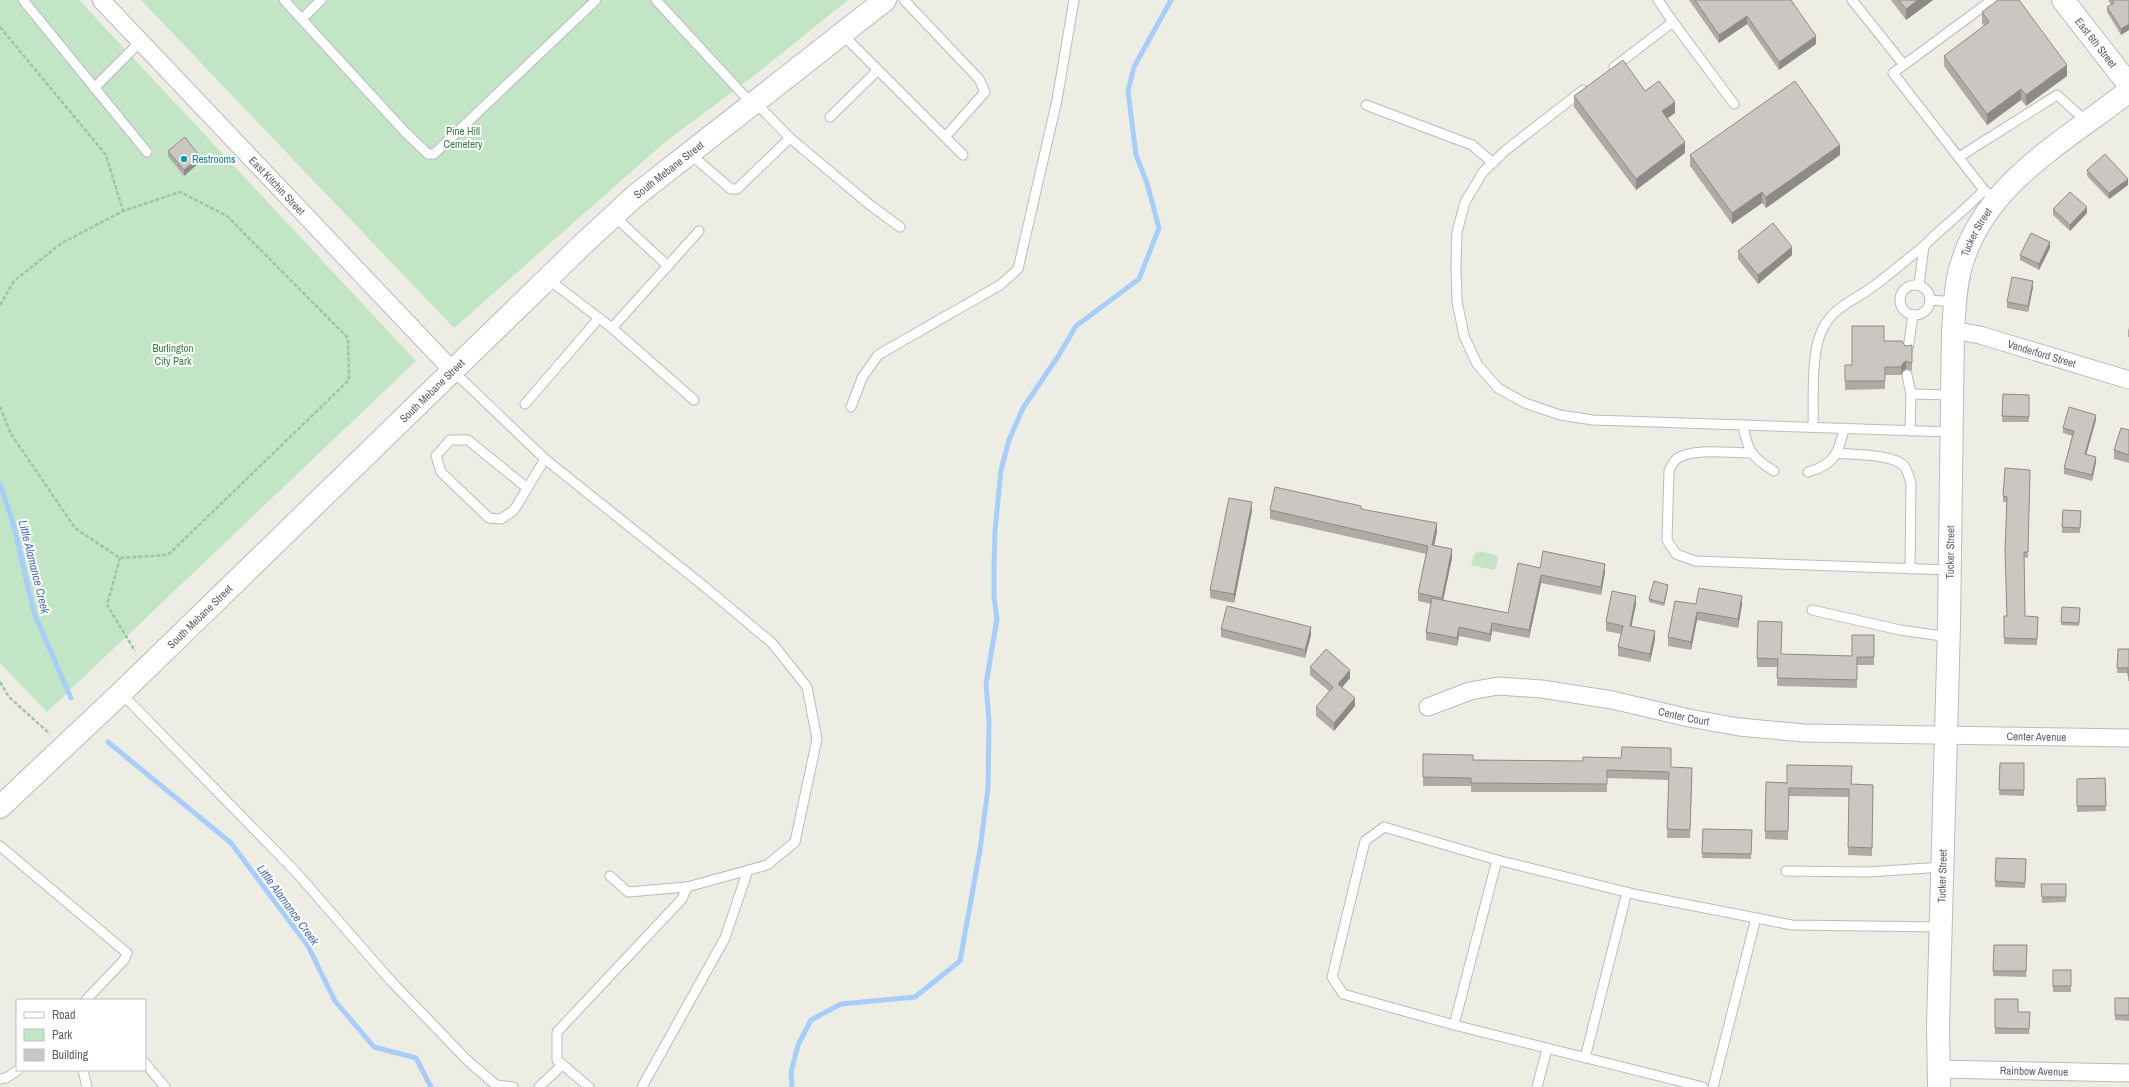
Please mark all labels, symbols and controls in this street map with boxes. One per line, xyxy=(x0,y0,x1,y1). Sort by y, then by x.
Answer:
street label: East 6th Street xyxy=(2072,15,2120,71)
park label: Pine Hill Cemetery xyxy=(443,124,483,151)
street label: South Mebane Street xyxy=(631,137,707,202)
place label: Restrooms xyxy=(192,152,236,166)
marker: Restrooms xyxy=(179,154,189,164)
street label: East Kitchin Street xyxy=(246,154,309,218)
street label: Tucker Street xyxy=(1958,205,1995,258)
street label: Vanderford Street xyxy=(2006,337,2078,371)
park label: Burlington City Park xyxy=(152,341,194,368)
street label: South Mebane Street xyxy=(397,356,468,426)
water label: Little Alamance Creek xyxy=(15,518,54,617)
street label: Tucker Street xyxy=(1943,525,1957,579)
street label: South Mebane Street xyxy=(164,581,236,651)
street label: Center Court xyxy=(1657,704,1711,729)
street label: Center Avenue xyxy=(2007,729,2066,744)
street label: Tucker Street xyxy=(1934,849,1950,903)
water label: Little Alamance Creek xyxy=(253,861,323,949)
legend xyxy=(16,999,146,1071)
text: Road xyxy=(52,1007,76,1023)
text: Park xyxy=(52,1027,72,1043)
text: Building xyxy=(52,1047,89,1063)
street label: Rainbow Avenue xyxy=(2000,1063,2068,1079)

